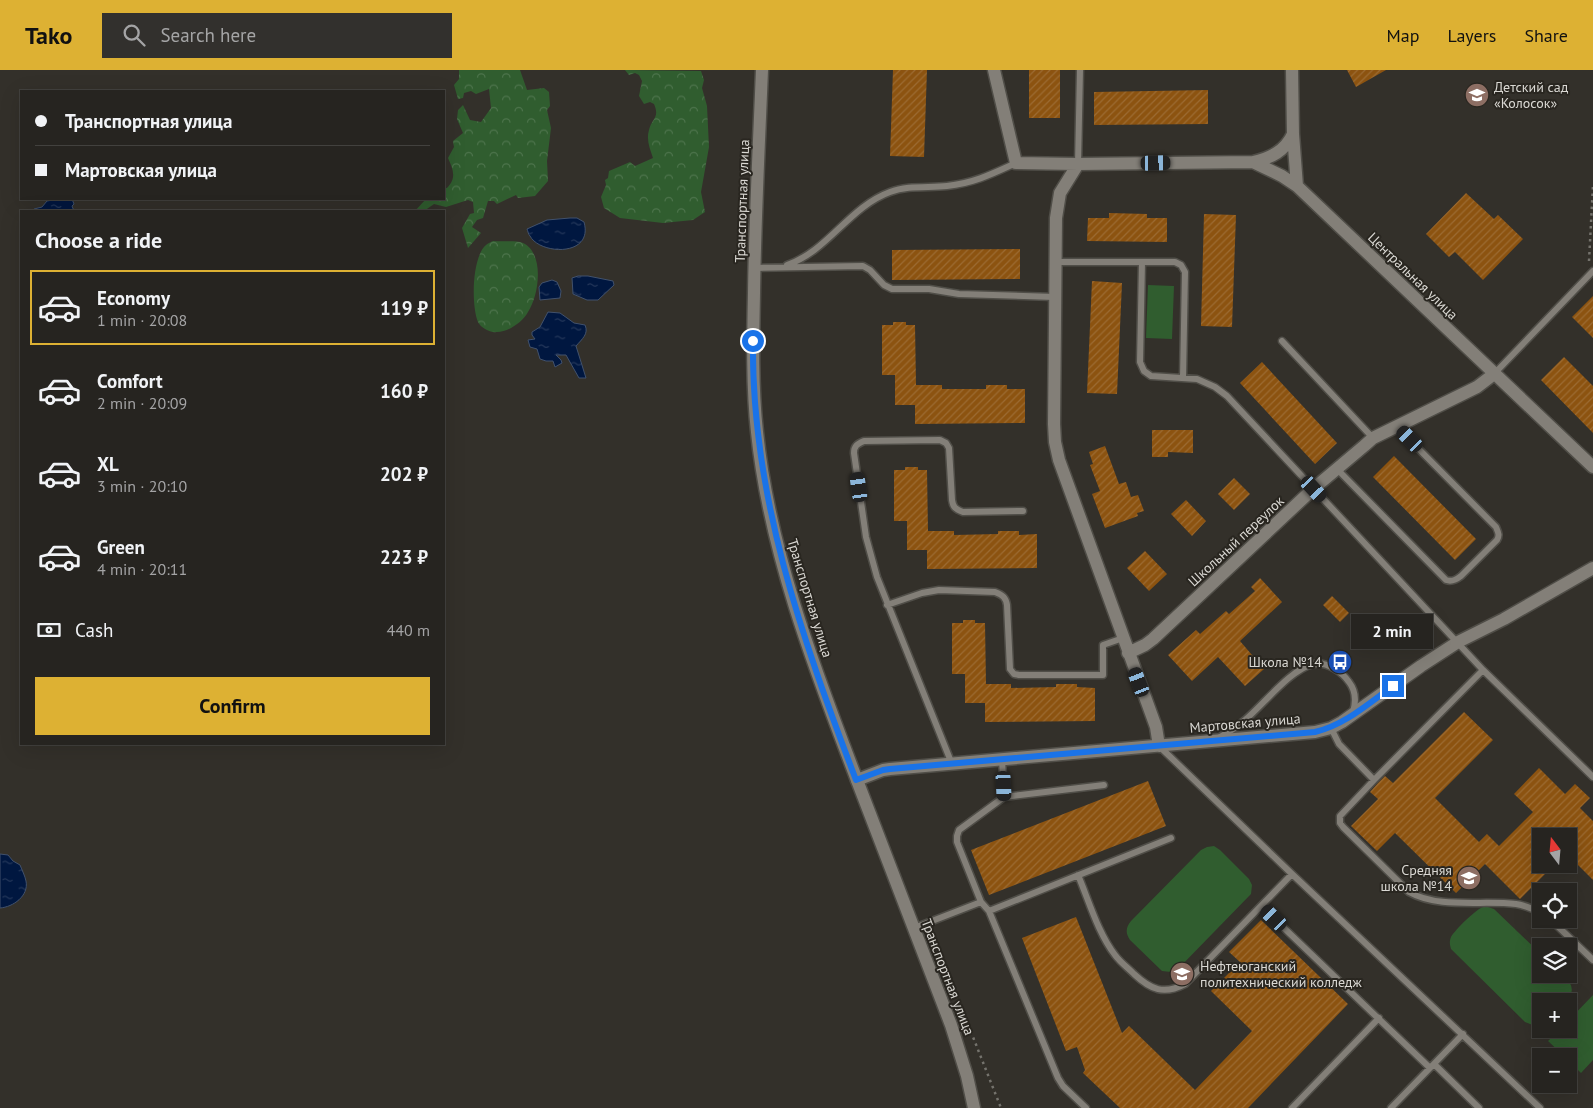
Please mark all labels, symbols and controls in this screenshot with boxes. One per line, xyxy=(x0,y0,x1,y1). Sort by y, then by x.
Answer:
search box xyxy=(102,13,452,58)
text: Tako xyxy=(25,20,72,51)
icon: search xyxy=(120,21,148,49)
text: Search here xyxy=(160,23,256,47)
text: Map xyxy=(1387,24,1419,47)
text: Layers xyxy=(1447,24,1496,47)
text: Share xyxy=(1524,24,1568,47)
place label: Детский сад «Колосок» xyxy=(1494,78,1569,112)
school or university icon: Детский сад «Колосок» xyxy=(1464,82,1490,108)
text: Транспортная улица xyxy=(65,109,232,133)
street label: Транспортная улица xyxy=(731,139,753,263)
car xyxy=(1140,155,1171,171)
text: Мартовская улица xyxy=(65,158,217,182)
text: Choose a ride xyxy=(35,226,162,254)
street label: Центральная улица xyxy=(1364,228,1462,324)
icon: car xyxy=(37,285,82,330)
text: Economy xyxy=(97,286,170,310)
text: 119 ₽ xyxy=(380,296,428,320)
text: 1 min · 20:08 xyxy=(97,310,187,330)
route start xyxy=(742,330,764,352)
icon: car xyxy=(37,368,82,413)
text: Comfort xyxy=(97,369,163,393)
text: 160 ₽ xyxy=(380,379,428,403)
text: 2 min · 20:09 xyxy=(97,393,187,413)
car xyxy=(1394,423,1425,455)
icon: car xyxy=(37,451,82,496)
text: XL xyxy=(97,452,119,476)
text: 202 ₽ xyxy=(380,462,428,486)
car xyxy=(849,471,868,503)
car xyxy=(1298,473,1329,505)
text: 3 min · 20:10 xyxy=(97,476,187,496)
street label: Школьный переулок xyxy=(1184,492,1288,590)
icon: car xyxy=(37,534,82,579)
text: Green xyxy=(97,535,145,559)
street label: Транспортная улица xyxy=(783,537,837,660)
text: 223 ₽ xyxy=(380,545,428,569)
text: 4 min · 20:11 xyxy=(97,559,187,579)
callout: 2 min xyxy=(1352,614,1434,648)
icon: cash xyxy=(35,616,63,644)
text: Cash xyxy=(75,618,113,642)
text: 440 m xyxy=(387,620,430,640)
text: 2 min xyxy=(1372,621,1412,641)
bus stop icon: Школа №14 xyxy=(1327,649,1353,675)
place label: Школа №14 xyxy=(1248,653,1322,671)
car xyxy=(1126,665,1151,699)
route end xyxy=(1382,675,1404,697)
button: Confirm xyxy=(35,677,430,735)
street label: Мартовская улица xyxy=(1189,709,1301,737)
car xyxy=(995,771,1012,801)
north arrow xyxy=(1532,828,1578,872)
map controls xyxy=(1532,828,1577,1093)
place label: Средняя школа №14 xyxy=(1380,861,1452,895)
school or university icon: Средняя школа №14 xyxy=(1456,865,1482,891)
button: locate xyxy=(1532,883,1577,928)
car xyxy=(1258,902,1290,934)
street label: Транспортная улица xyxy=(918,916,978,1038)
button: layers xyxy=(1532,938,1577,983)
place label: Нефтеюганский политехнический колледж xyxy=(1200,957,1362,991)
school or university icon: Нефтеюганский политехнический колледж xyxy=(1169,961,1195,987)
button: + xyxy=(1532,993,1577,1038)
button: − xyxy=(1532,1048,1577,1093)

